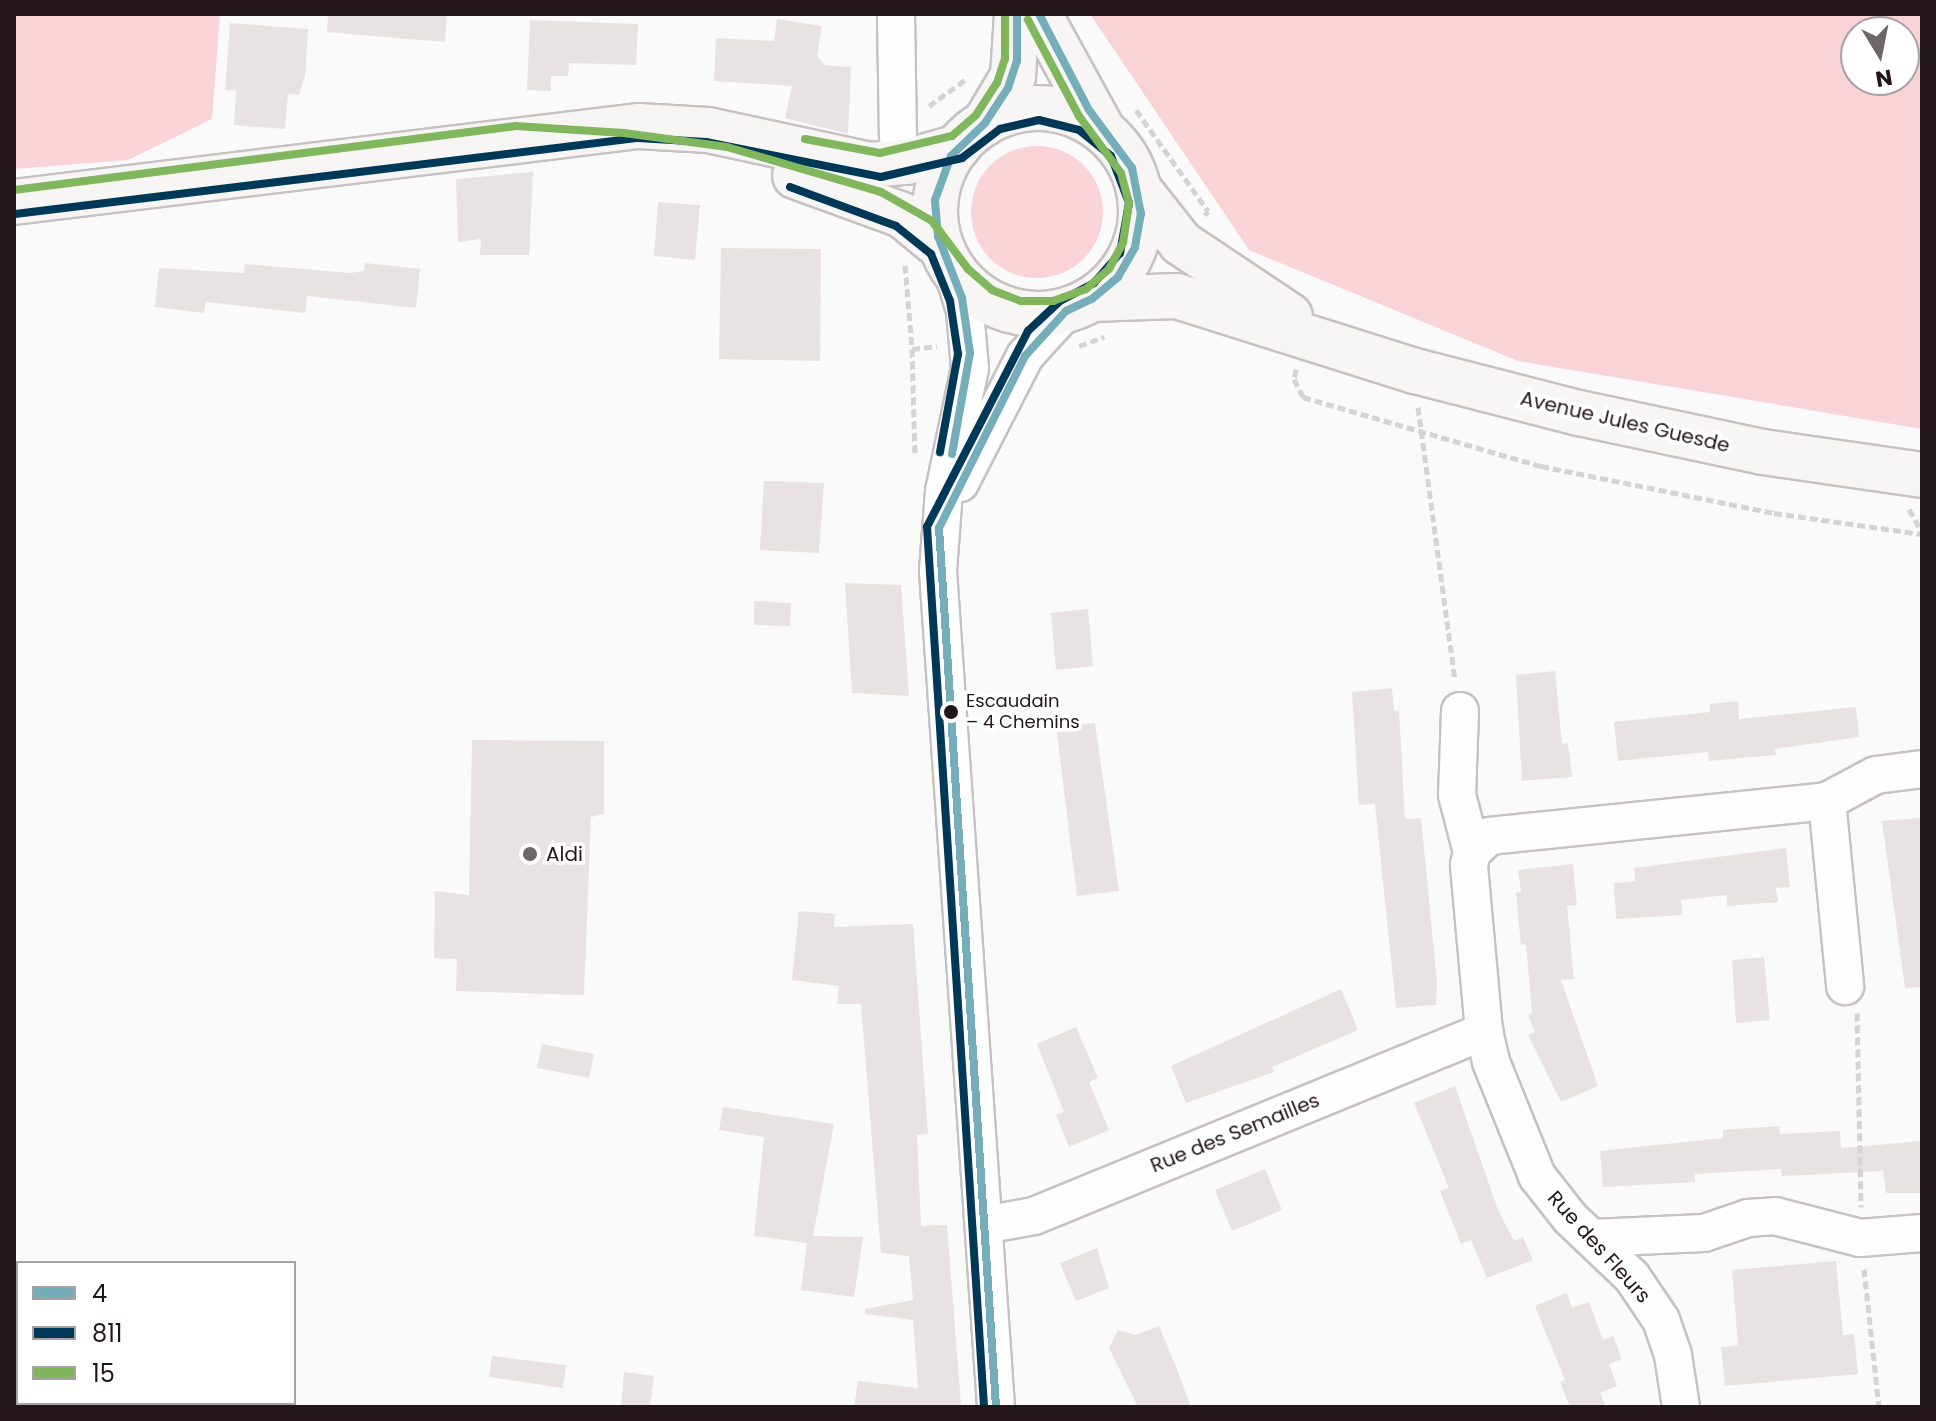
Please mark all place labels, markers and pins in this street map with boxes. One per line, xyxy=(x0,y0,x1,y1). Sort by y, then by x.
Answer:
place label: Escaudain – 4 Chemins xyxy=(966,691,1080,734)
marker: Escaudain – 4 Chemins xyxy=(943,704,959,720)
place label: Aldi xyxy=(546,842,583,866)
marker: Aldi xyxy=(521,845,539,863)

